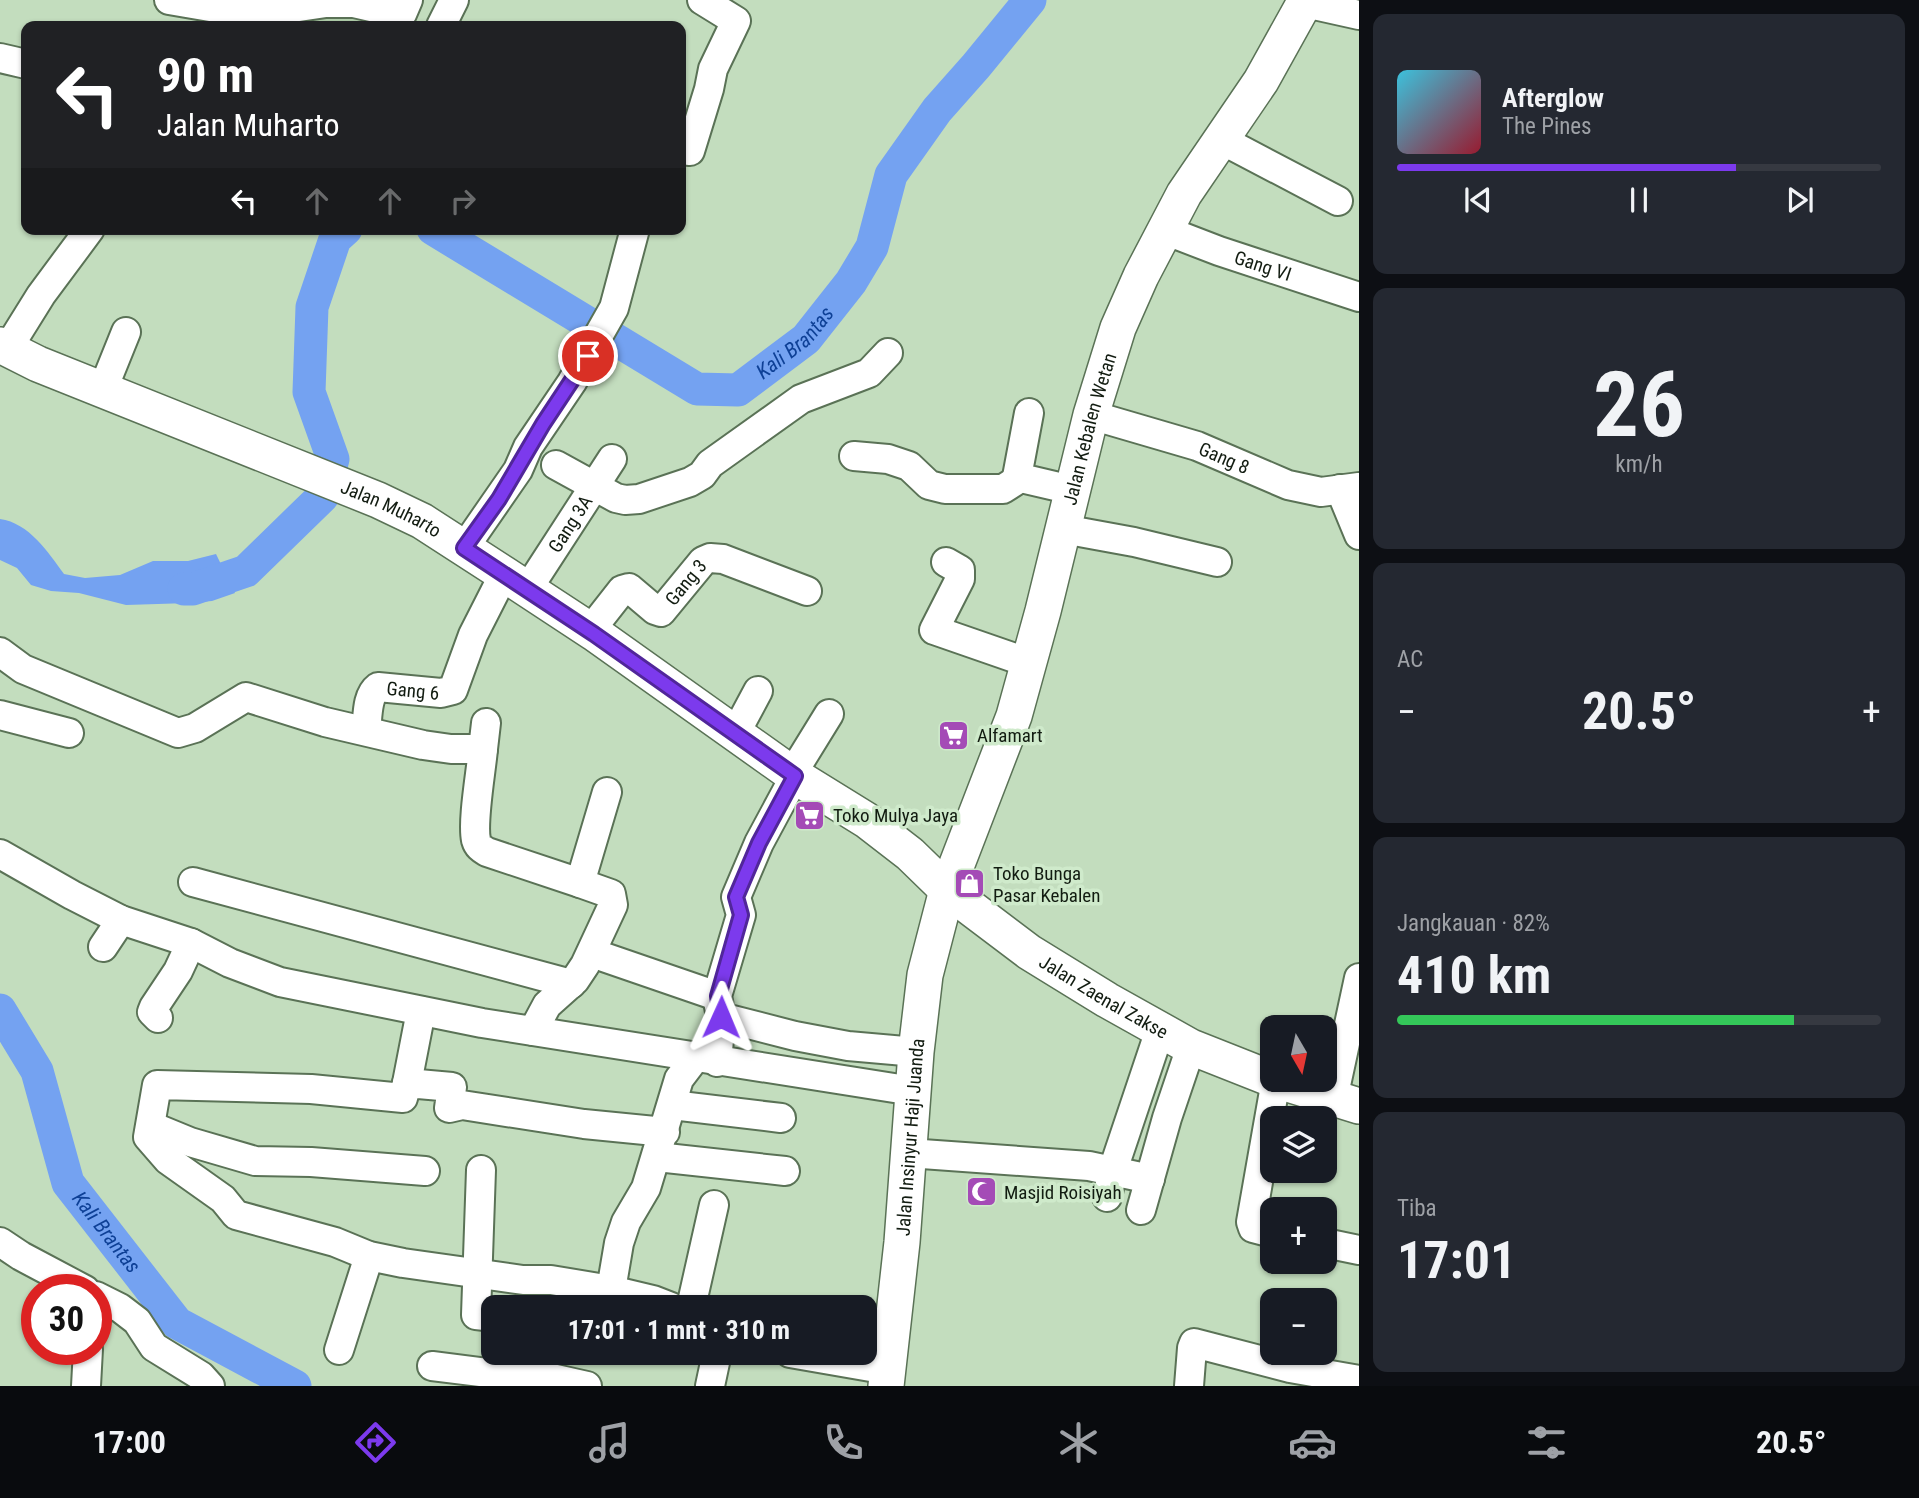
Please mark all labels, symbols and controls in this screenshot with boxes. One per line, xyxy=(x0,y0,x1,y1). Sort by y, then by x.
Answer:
text: 90 m xyxy=(157,47,254,104)
icon: left xyxy=(42,49,133,140)
text: Afterglow xyxy=(1502,83,1604,113)
text: Jalan Muharto xyxy=(157,106,339,144)
text: The Pines xyxy=(1502,113,1592,140)
icon: previous xyxy=(1459,181,1497,219)
icon: pause xyxy=(1620,181,1658,219)
icon: next xyxy=(1781,181,1819,219)
icon: left xyxy=(225,182,263,220)
icon: ahead xyxy=(298,182,336,220)
icon: ahead xyxy=(371,182,409,220)
icon: right xyxy=(444,182,482,220)
street label: Gang VI xyxy=(1231,246,1294,286)
water label: Kali Brantas xyxy=(752,302,839,384)
pin xyxy=(558,326,618,386)
icon: arrive xyxy=(569,337,607,375)
street label: Jalan Kebalen Wetan xyxy=(1058,350,1122,507)
text: 26 xyxy=(1593,352,1685,458)
street label: Gang 8 xyxy=(1195,437,1253,479)
text: km/h xyxy=(1615,451,1663,478)
street label: Jalan Muharto xyxy=(337,475,445,542)
street label: Gang 3A xyxy=(543,491,597,557)
street label: Gang 3 xyxy=(660,555,712,610)
text: AC xyxy=(1397,646,1423,673)
street label: Gang 6 xyxy=(386,677,440,705)
text: 20.5° xyxy=(1582,681,1696,742)
text: − xyxy=(1397,690,1416,734)
text: + xyxy=(1862,690,1881,734)
supermarket icon: Alfamart xyxy=(937,718,971,752)
place label: Alfamart xyxy=(977,724,1043,747)
supermarket icon: Toko Mulya Jaya xyxy=(793,798,827,832)
place label: Toko Mulya Jaya xyxy=(833,804,958,827)
place label: Toko Bunga Pasar Kebalen xyxy=(993,862,1100,907)
shop icon: Toko Bunga Pasar Kebalen xyxy=(953,867,987,901)
text: Jangkauan · 82% xyxy=(1397,910,1550,937)
text: 410 km xyxy=(1397,945,1551,1006)
street label: Jalan Zaenal Zakse xyxy=(1035,950,1172,1044)
position arrow xyxy=(684,980,758,1054)
north arrow xyxy=(1260,1015,1337,1092)
map controls xyxy=(1260,1015,1337,1365)
street label: Jalan Insinyur Haji Juanda xyxy=(891,1037,929,1237)
button: layers xyxy=(1260,1106,1337,1183)
mosque icon: Masjid Roisiyah xyxy=(964,1175,998,1209)
place label: Masjid Roisiyah xyxy=(1004,1181,1122,1204)
water label: Kali Brantas xyxy=(67,1187,146,1278)
text: Tiba xyxy=(1397,1195,1437,1222)
button: + xyxy=(1260,1197,1337,1274)
text: 17:01 xyxy=(1397,1230,1516,1291)
speed limit sign: 30 xyxy=(21,1274,112,1365)
button: − xyxy=(1260,1288,1337,1365)
text: 17:01 · 1 mnt · 310 m xyxy=(568,1315,790,1345)
icon: directions xyxy=(351,1418,400,1467)
icon: music xyxy=(585,1418,634,1467)
icon: phone xyxy=(819,1418,868,1467)
icon: climate xyxy=(1054,1418,1103,1467)
icon: car xyxy=(1288,1418,1337,1467)
icon: filters xyxy=(1522,1418,1571,1467)
text: 17:00 xyxy=(93,1423,166,1461)
text: 20.5° xyxy=(1756,1423,1826,1461)

